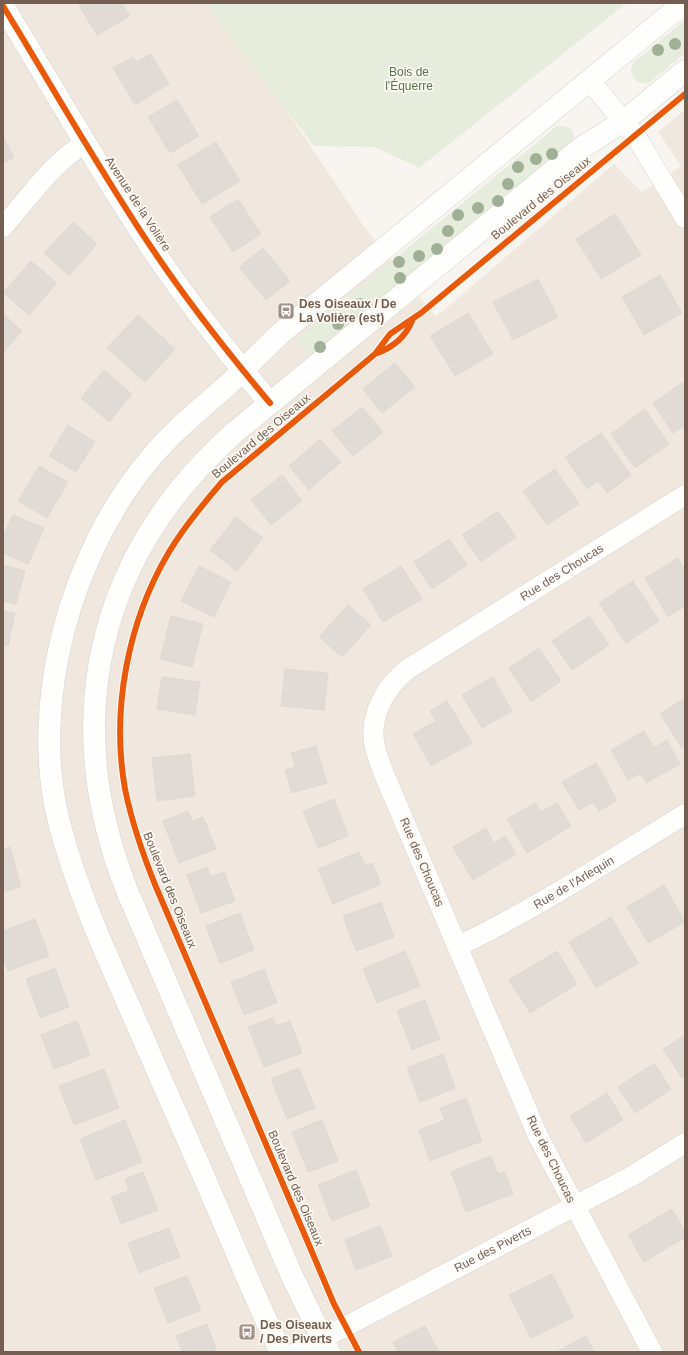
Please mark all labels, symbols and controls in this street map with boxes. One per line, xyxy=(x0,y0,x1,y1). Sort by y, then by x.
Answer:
park label: Bois de l'Équerre xyxy=(385,65,433,93)
street label: Avenue de la Volière xyxy=(102,154,174,254)
street label: Boulevard des Oiseaux xyxy=(488,154,594,242)
place label: Des Oiseaux / De La Volière (est) xyxy=(299,297,397,325)
bus stop icon: Des Oiseaux / De La Volière (est) xyxy=(276,301,296,321)
street label: Boulevard des Oiseaux xyxy=(209,391,313,481)
street label: Rue des Choucas xyxy=(518,541,606,604)
street label: Rue des Choucas xyxy=(397,815,447,909)
street label: Boulevard des Oiseaux xyxy=(140,830,200,950)
street label: Rue de l'Arlequin xyxy=(531,853,616,912)
street label: Rue des Choucas xyxy=(524,1113,578,1205)
street label: Boulevard des Oiseaux xyxy=(265,1128,327,1248)
street label: Rue des Piverts xyxy=(452,1223,533,1275)
place label: Des Oiseaux / Des Piverts xyxy=(260,1318,332,1346)
bus stop icon: Des Oiseaux / Des Piverts xyxy=(237,1322,257,1342)

